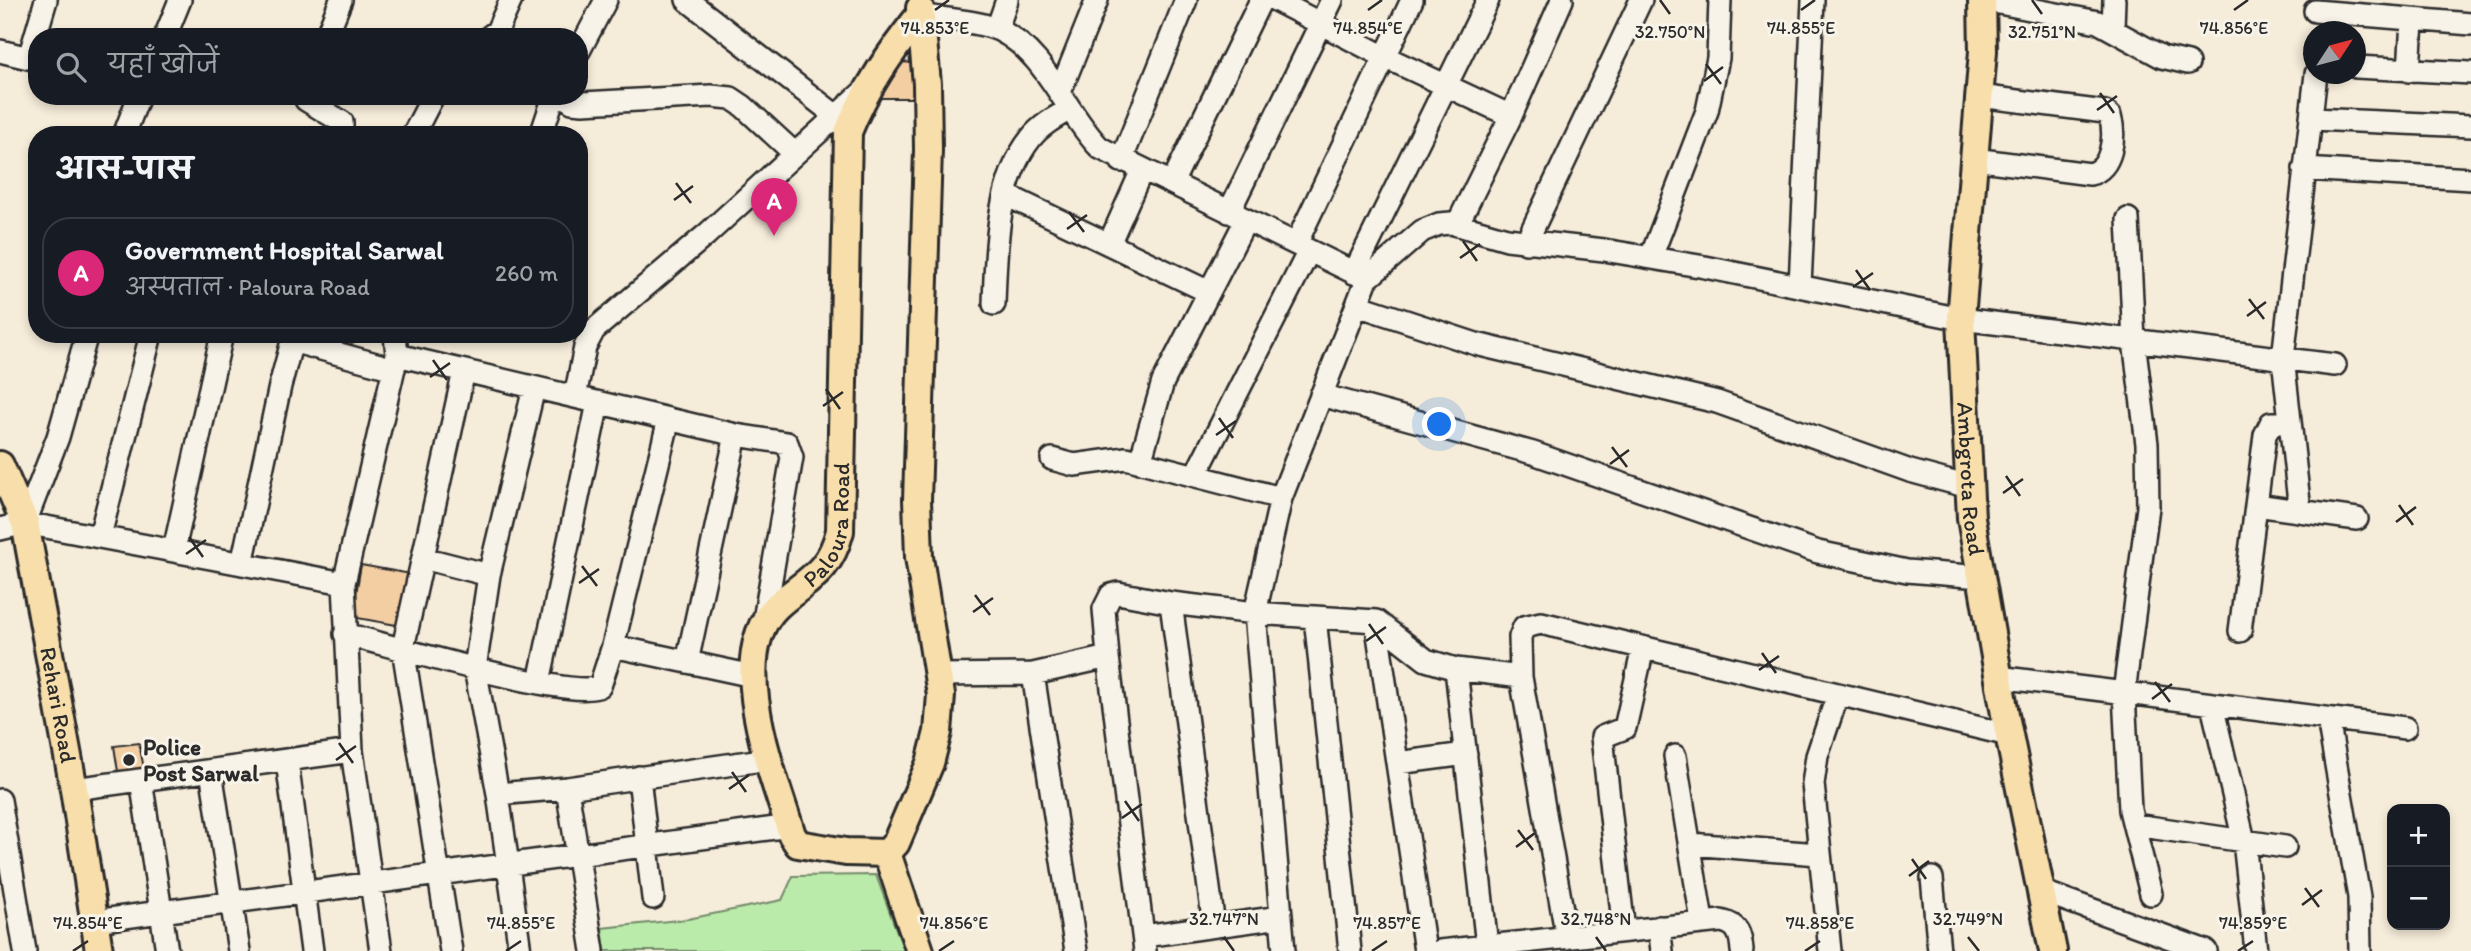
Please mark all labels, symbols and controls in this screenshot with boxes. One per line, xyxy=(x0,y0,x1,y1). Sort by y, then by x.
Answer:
text: 74.853°E xyxy=(901,17,969,39)
text: 74.854°E xyxy=(1333,17,1403,39)
text: 74.855°E xyxy=(1767,17,1835,39)
text: 74.856°E xyxy=(2200,17,2268,39)
text: 32.750°N xyxy=(1635,21,1705,43)
text: 32.751°N xyxy=(2008,21,2076,43)
north arrow xyxy=(2303,21,2366,84)
search box xyxy=(28,28,588,105)
icon: search xyxy=(52,48,90,86)
text: यहाँ खोजें xyxy=(108,48,219,80)
text: आस-पास xyxy=(56,150,193,187)
pin: A xyxy=(751,178,797,236)
text: Government Hospital Sarwal xyxy=(125,234,444,266)
text: A xyxy=(74,259,88,287)
text: 260 m xyxy=(495,259,558,287)
text: अस्पताल · Paloura Road xyxy=(125,273,370,301)
street label: Ambgrota Road xyxy=(1951,401,1991,558)
your location xyxy=(1422,407,1456,441)
street label: Paloura Road xyxy=(797,462,855,593)
street label: Rehari Road xyxy=(34,644,83,766)
place label: Police Post Sarwal xyxy=(143,733,259,787)
marker: Police Post Sarwal xyxy=(121,752,137,768)
map controls xyxy=(2387,804,2450,930)
button: + xyxy=(2387,804,2450,867)
button: − xyxy=(2387,867,2450,930)
text: 32.747°N xyxy=(1189,908,1259,930)
text: 32.748°N xyxy=(1561,908,1631,930)
text: 32.749°N xyxy=(1933,908,2003,930)
text: 74.854°E xyxy=(53,912,123,934)
text: 74.855°E xyxy=(487,912,555,934)
text: 74.856°E xyxy=(920,912,988,934)
text: 74.857°E xyxy=(1353,912,1421,934)
text: 74.858°E xyxy=(1786,912,1854,934)
text: 74.859°E xyxy=(2219,912,2287,934)

